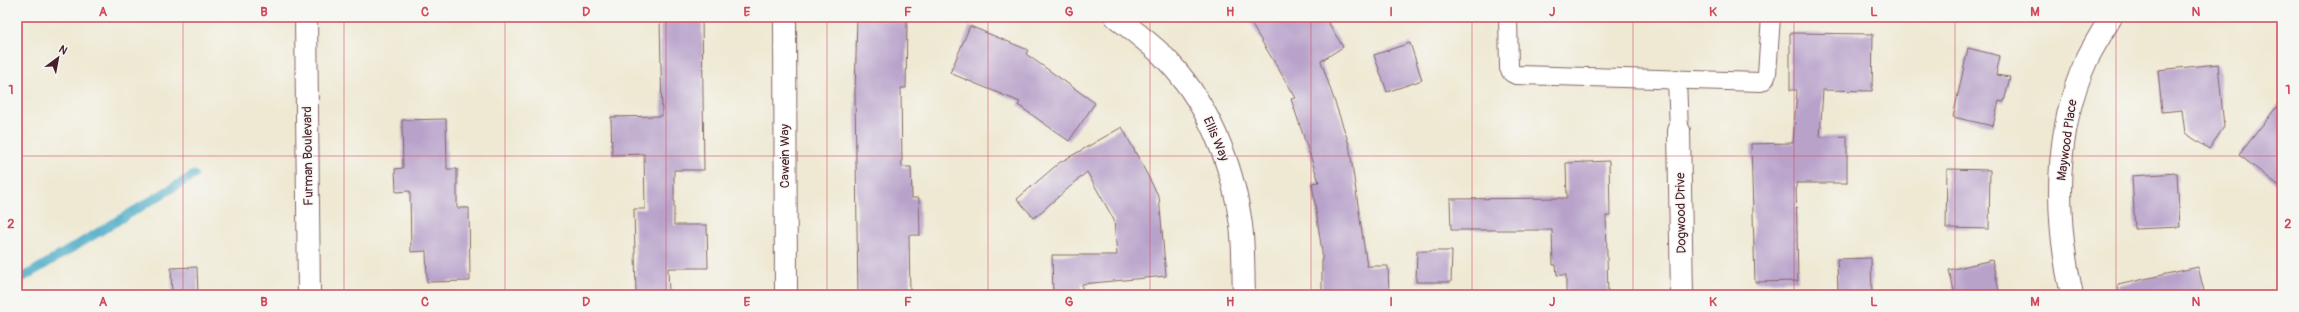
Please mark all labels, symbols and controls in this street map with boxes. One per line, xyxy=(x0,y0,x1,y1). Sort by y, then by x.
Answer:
text: A xyxy=(99,4,108,20)
text: B xyxy=(260,4,268,20)
text: C xyxy=(421,4,429,20)
text: D xyxy=(582,4,590,20)
text: E xyxy=(744,4,751,20)
text: F xyxy=(904,4,912,20)
text: G xyxy=(1065,4,1074,20)
text: H xyxy=(1226,4,1234,20)
text: I xyxy=(1389,4,1393,20)
text: J xyxy=(1549,4,1555,20)
text: K xyxy=(1709,4,1717,20)
text: L xyxy=(1870,4,1878,20)
text: M xyxy=(2030,4,2040,20)
text: N xyxy=(2192,4,2201,20)
north arrow xyxy=(38,38,78,78)
text: N xyxy=(56,42,70,58)
text: 1 xyxy=(8,82,14,98)
text: 1 xyxy=(2285,82,2291,98)
street label: Maywood Place xyxy=(2053,98,2081,182)
street label: Furman Boulevard xyxy=(299,106,317,206)
street label: Ellis Way xyxy=(1200,114,1233,164)
street label: Cawein Way xyxy=(777,123,793,188)
street label: Dogwood Drive xyxy=(1672,172,1690,254)
text: 2 xyxy=(7,216,15,232)
text: 2 xyxy=(2284,216,2292,232)
text: A xyxy=(99,294,108,310)
text: B xyxy=(260,294,268,310)
text: C xyxy=(421,294,429,310)
text: D xyxy=(582,294,590,310)
text: E xyxy=(744,294,751,310)
text: F xyxy=(904,294,912,310)
text: G xyxy=(1065,294,1074,310)
text: H xyxy=(1226,294,1234,310)
text: I xyxy=(1389,294,1393,310)
text: J xyxy=(1549,294,1555,310)
text: K xyxy=(1709,294,1717,310)
text: L xyxy=(1870,294,1878,310)
text: M xyxy=(2030,294,2040,310)
text: N xyxy=(2192,294,2201,310)

